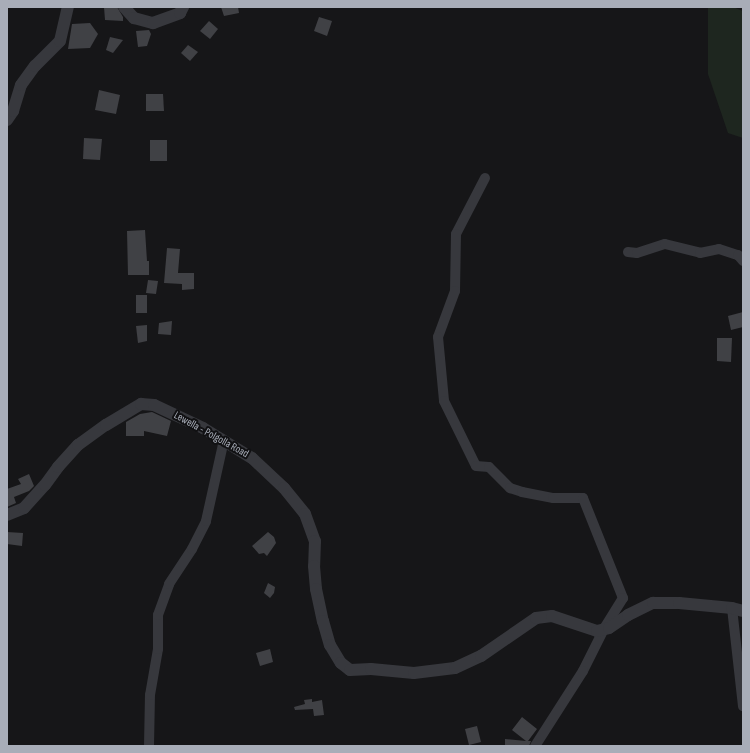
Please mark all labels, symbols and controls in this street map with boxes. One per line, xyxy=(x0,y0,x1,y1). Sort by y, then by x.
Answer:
street label: Lewella - Polgolla Road xyxy=(171,409,251,461)

